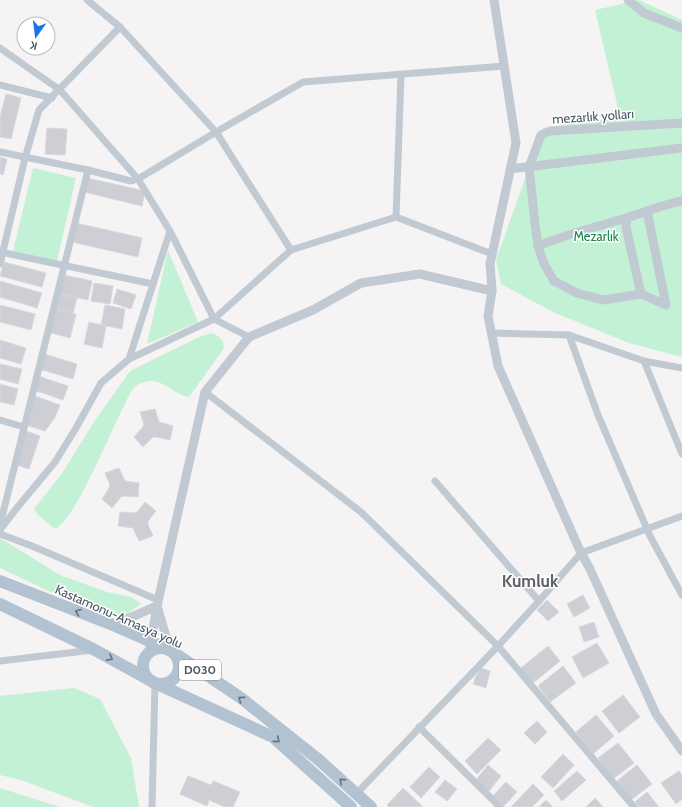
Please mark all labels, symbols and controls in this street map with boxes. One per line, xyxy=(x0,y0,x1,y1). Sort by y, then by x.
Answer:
north arrow xyxy=(16,16,56,56)
text: K xyxy=(28,38,39,53)
street label: mezarlık yolları xyxy=(552,105,634,127)
park label: Mezarlık xyxy=(573,228,619,244)
district label: Kumluk xyxy=(502,571,559,591)
street label: Kastamonu-Amasya yolu xyxy=(53,581,185,651)
one-way arrow xyxy=(75,608,82,616)
one-way arrow xyxy=(106,654,113,661)
road number: D030 xyxy=(179,660,221,680)
one-way arrow xyxy=(239,696,246,703)
one-way arrow xyxy=(272,736,279,743)
one-way arrow xyxy=(339,778,347,786)

